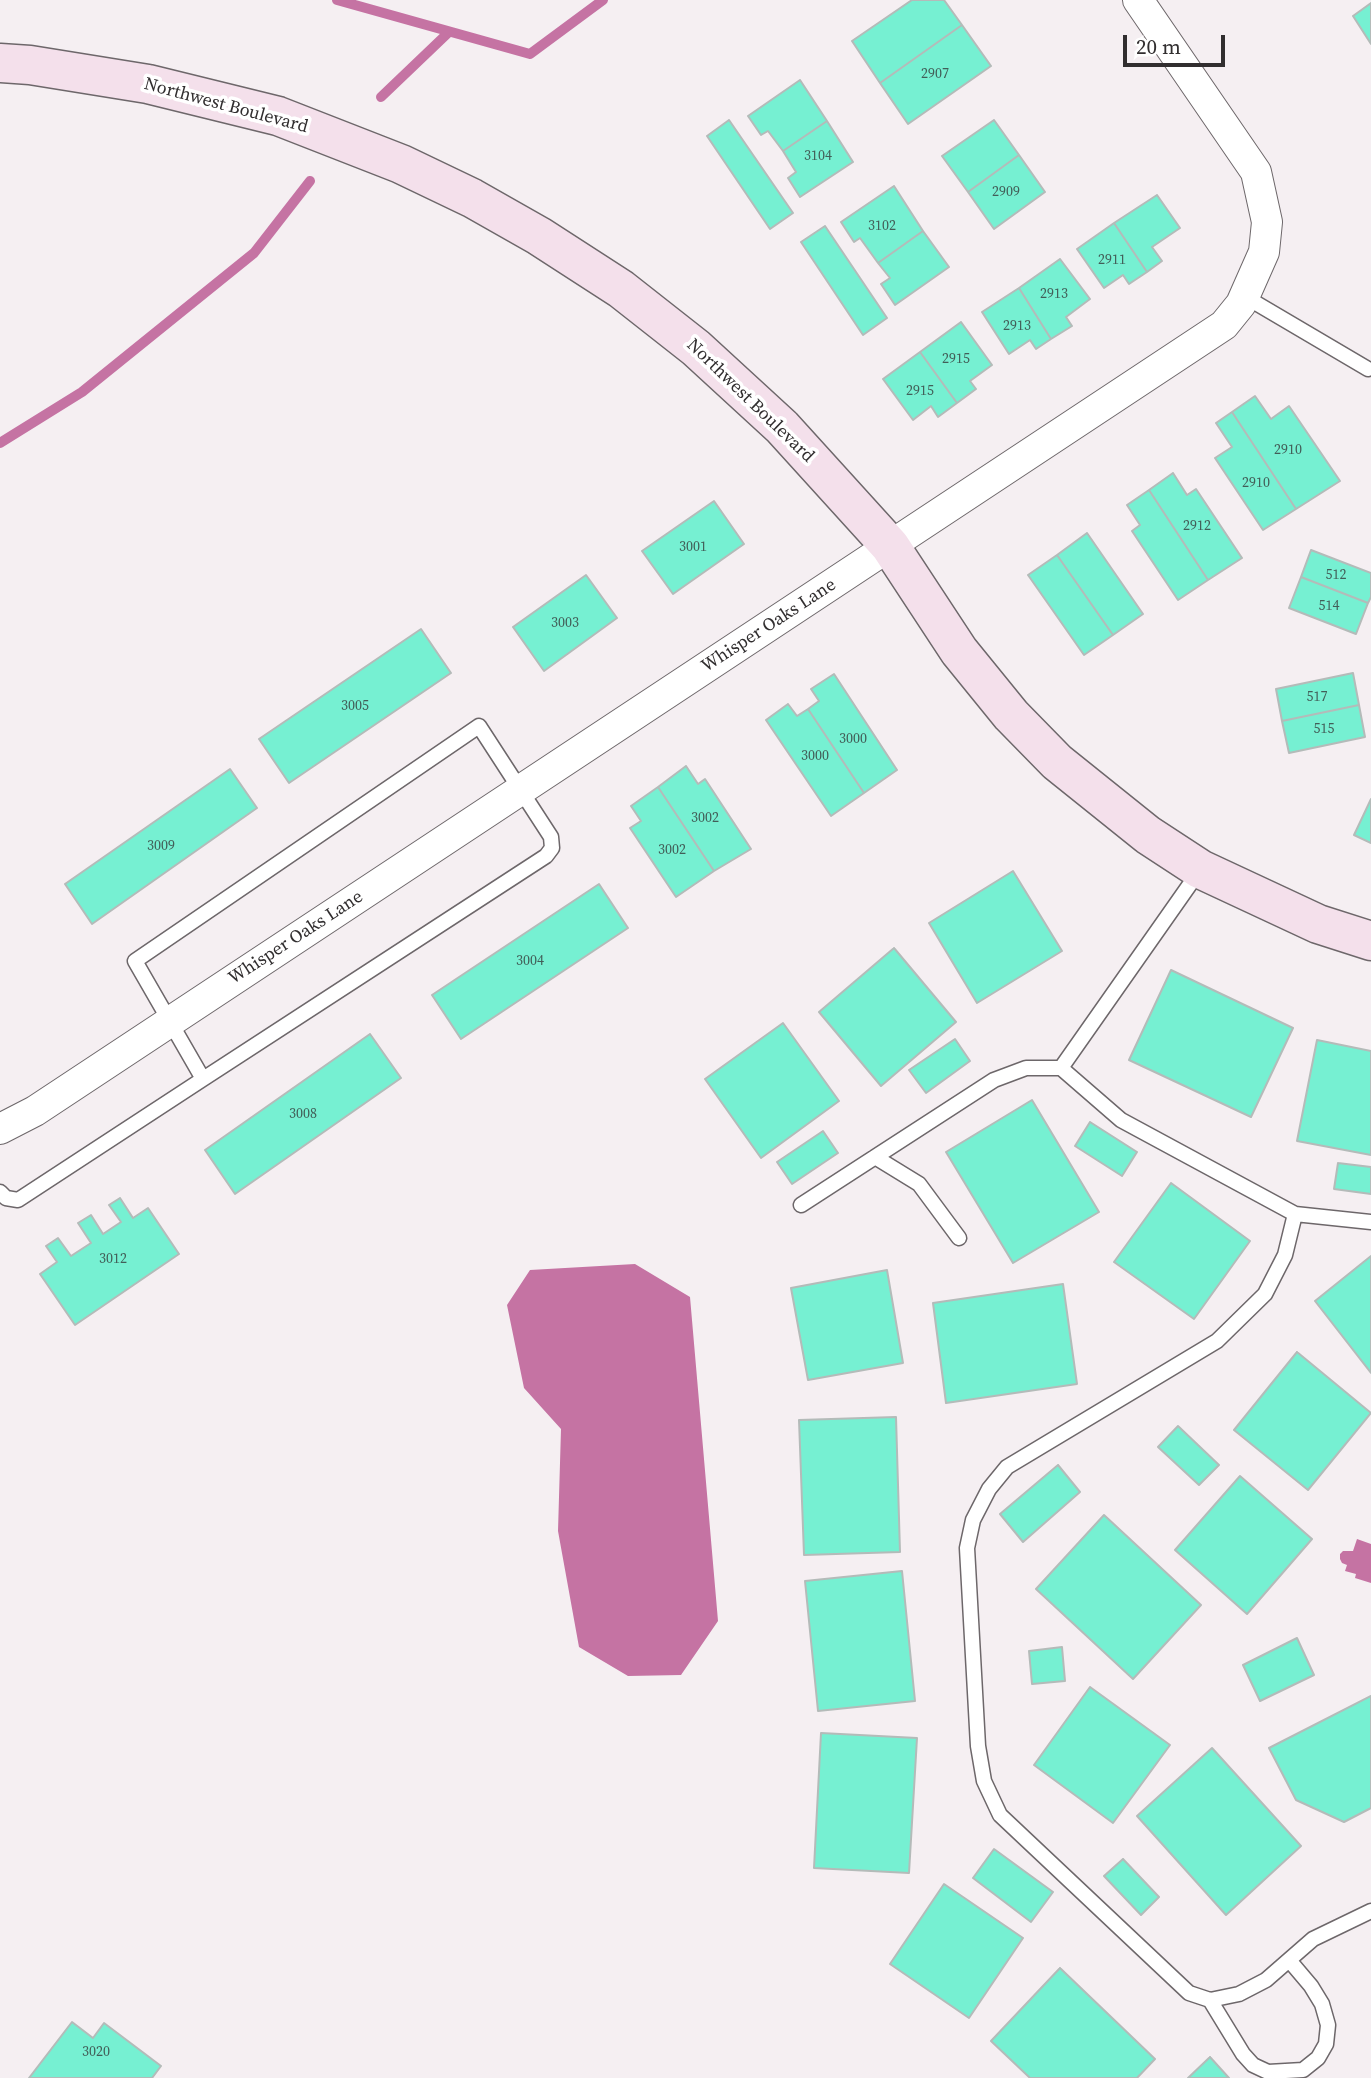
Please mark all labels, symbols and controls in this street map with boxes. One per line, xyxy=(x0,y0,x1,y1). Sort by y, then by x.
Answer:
scale bar xyxy=(1126,21,1228,65)
text: 20 m xyxy=(1136,32,1181,61)
house number: 2907 xyxy=(921,66,949,82)
street label: Northwest Boulevard xyxy=(142,74,310,138)
house number: 3104 xyxy=(804,148,832,164)
house number: 2909 xyxy=(992,184,1020,200)
house number: 3102 xyxy=(868,218,896,234)
house number: 2911 xyxy=(1098,252,1126,268)
house number: 2913 xyxy=(1040,286,1068,302)
house number: 2913 xyxy=(1003,318,1031,334)
street label: Northwest Boulevard xyxy=(682,335,818,467)
house number: 2915 xyxy=(942,351,970,367)
house number: 2915 xyxy=(906,383,934,399)
house number: 2910 xyxy=(1274,442,1302,458)
house number: 2910 xyxy=(1242,475,1270,491)
house number: 2912 xyxy=(1183,518,1211,534)
house number: 3001 xyxy=(679,539,707,555)
house number: 512 xyxy=(1326,567,1346,583)
street label: Whisper Oaks Lane xyxy=(698,574,840,678)
house number: 514 xyxy=(1319,598,1339,614)
house number: 3003 xyxy=(551,615,579,631)
house number: 517 xyxy=(1307,689,1327,705)
house number: 3005 xyxy=(341,698,369,714)
house number: 515 xyxy=(1314,721,1334,737)
house number: 3000 xyxy=(839,731,867,747)
house number: 3000 xyxy=(801,748,829,764)
house number: 3002 xyxy=(691,810,719,826)
house number: 3009 xyxy=(147,838,175,854)
house number: 3002 xyxy=(658,842,686,858)
street label: Whisper Oaks Lane xyxy=(225,886,367,990)
house number: 3004 xyxy=(516,953,544,969)
house number: 3008 xyxy=(289,1106,317,1122)
house number: 3012 xyxy=(99,1251,127,1267)
house number: 3020 xyxy=(82,2044,110,2060)

